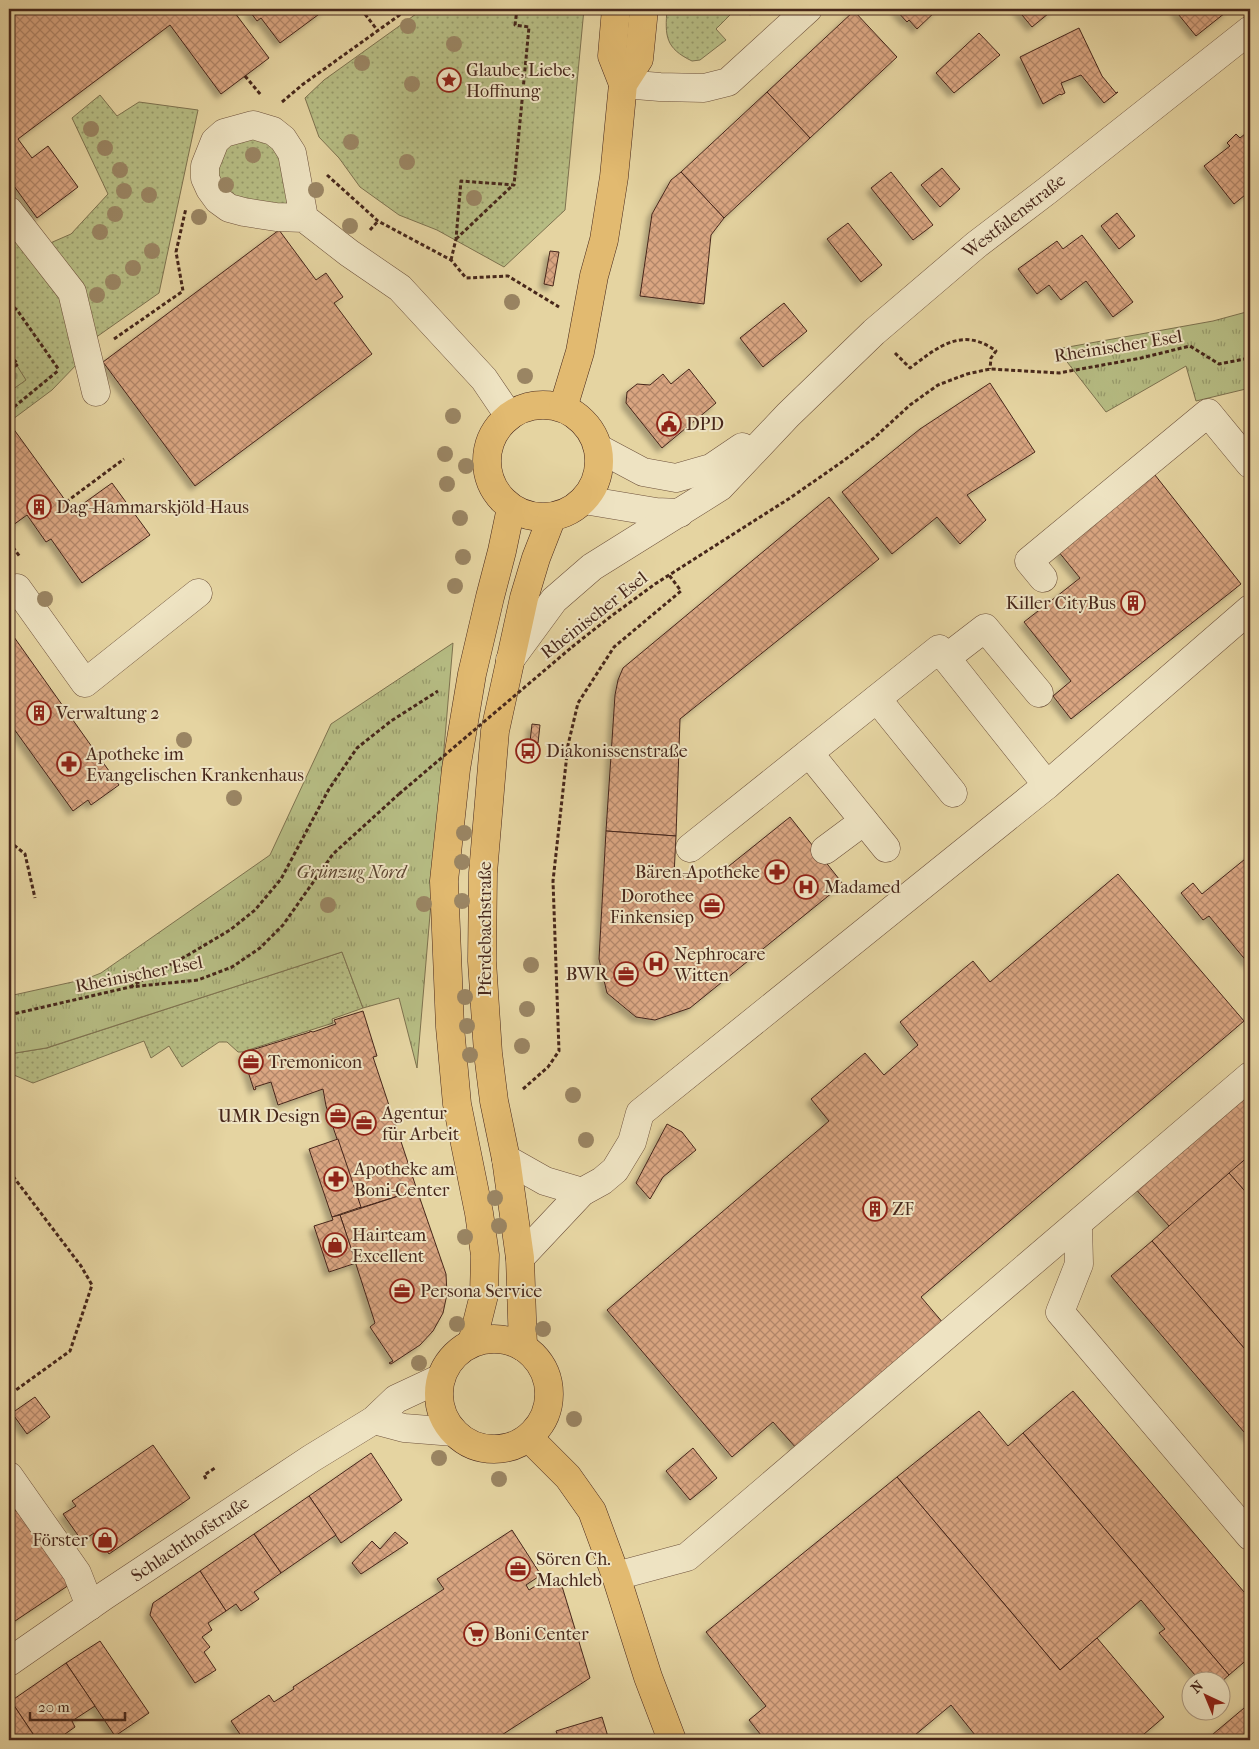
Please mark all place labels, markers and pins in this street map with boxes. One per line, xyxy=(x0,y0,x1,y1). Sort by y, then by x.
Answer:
place label: Glaube, Liebe, Hoffnung xyxy=(466,60,575,102)
place icon: Glaube, Liebe, Hoffnung xyxy=(436,67,462,93)
public building icon: DPD xyxy=(656,411,682,437)
place label: DPD xyxy=(686,414,724,435)
building icon: Dag-Hammarskjöld-Haus xyxy=(26,494,52,520)
place label: Dag-Hammarskjöld-Haus xyxy=(56,497,249,518)
building icon: Killer CityBus xyxy=(1120,590,1146,616)
place label: Killer CityBus xyxy=(1006,593,1116,614)
building icon: Verwaltung 2 xyxy=(26,700,52,726)
place label: Verwaltung 2 xyxy=(55,703,160,724)
bus stop icon: Diakonissenstraße xyxy=(515,738,541,764)
place label: Diakonissenstraße xyxy=(546,741,688,762)
place label: Apotheke im Evangelischen Krankenhaus xyxy=(85,744,304,786)
pharmacy icon: Apotheke im Evangelischen Krankenhaus xyxy=(56,751,82,777)
pharmacy icon: Bären-Apotheke xyxy=(764,859,790,885)
place label: Bären-Apotheke xyxy=(635,862,760,883)
hospital icon: Madamed xyxy=(793,874,819,900)
place label: Madamed xyxy=(824,877,901,898)
place label: Dorothee Finkensiep xyxy=(610,886,694,928)
office icon: Dorothee Finkensiep xyxy=(699,893,725,919)
place label: Nephrocare Witten xyxy=(673,944,765,986)
hospital icon: Nephrocare Witten xyxy=(643,951,669,977)
office icon: BWR xyxy=(613,961,639,987)
place label: BWR xyxy=(566,964,609,985)
office icon: Tremonicon xyxy=(238,1049,264,1075)
place label: Tremonicon xyxy=(268,1052,363,1073)
office icon: UMR Design xyxy=(325,1103,351,1129)
place label: Agentur für Arbeit xyxy=(381,1103,460,1145)
place label: UMR Design xyxy=(218,1106,321,1127)
office icon: Agentur für Arbeit xyxy=(351,1110,377,1136)
place label: Apotheke am Boni-Center xyxy=(353,1159,455,1201)
pharmacy icon: Apotheke am Boni-Center xyxy=(323,1166,349,1192)
building icon: ZF xyxy=(862,1196,888,1222)
place label: ZF xyxy=(892,1199,914,1220)
place label: Hairteam Excellent xyxy=(352,1225,426,1267)
shop icon: Hairteam Excellent xyxy=(322,1232,348,1258)
office icon: Persona Service xyxy=(389,1278,415,1304)
place label: Persona Service xyxy=(420,1281,542,1302)
shop icon: Förster xyxy=(92,1527,118,1553)
place label: Förster xyxy=(32,1530,88,1551)
place label: Sören Ch. Machleb xyxy=(536,1549,611,1591)
office icon: Sören Ch. Machleb xyxy=(505,1556,531,1582)
supermarket icon: Boni Center xyxy=(463,1621,489,1647)
place label: Boni Center xyxy=(494,1624,589,1645)

